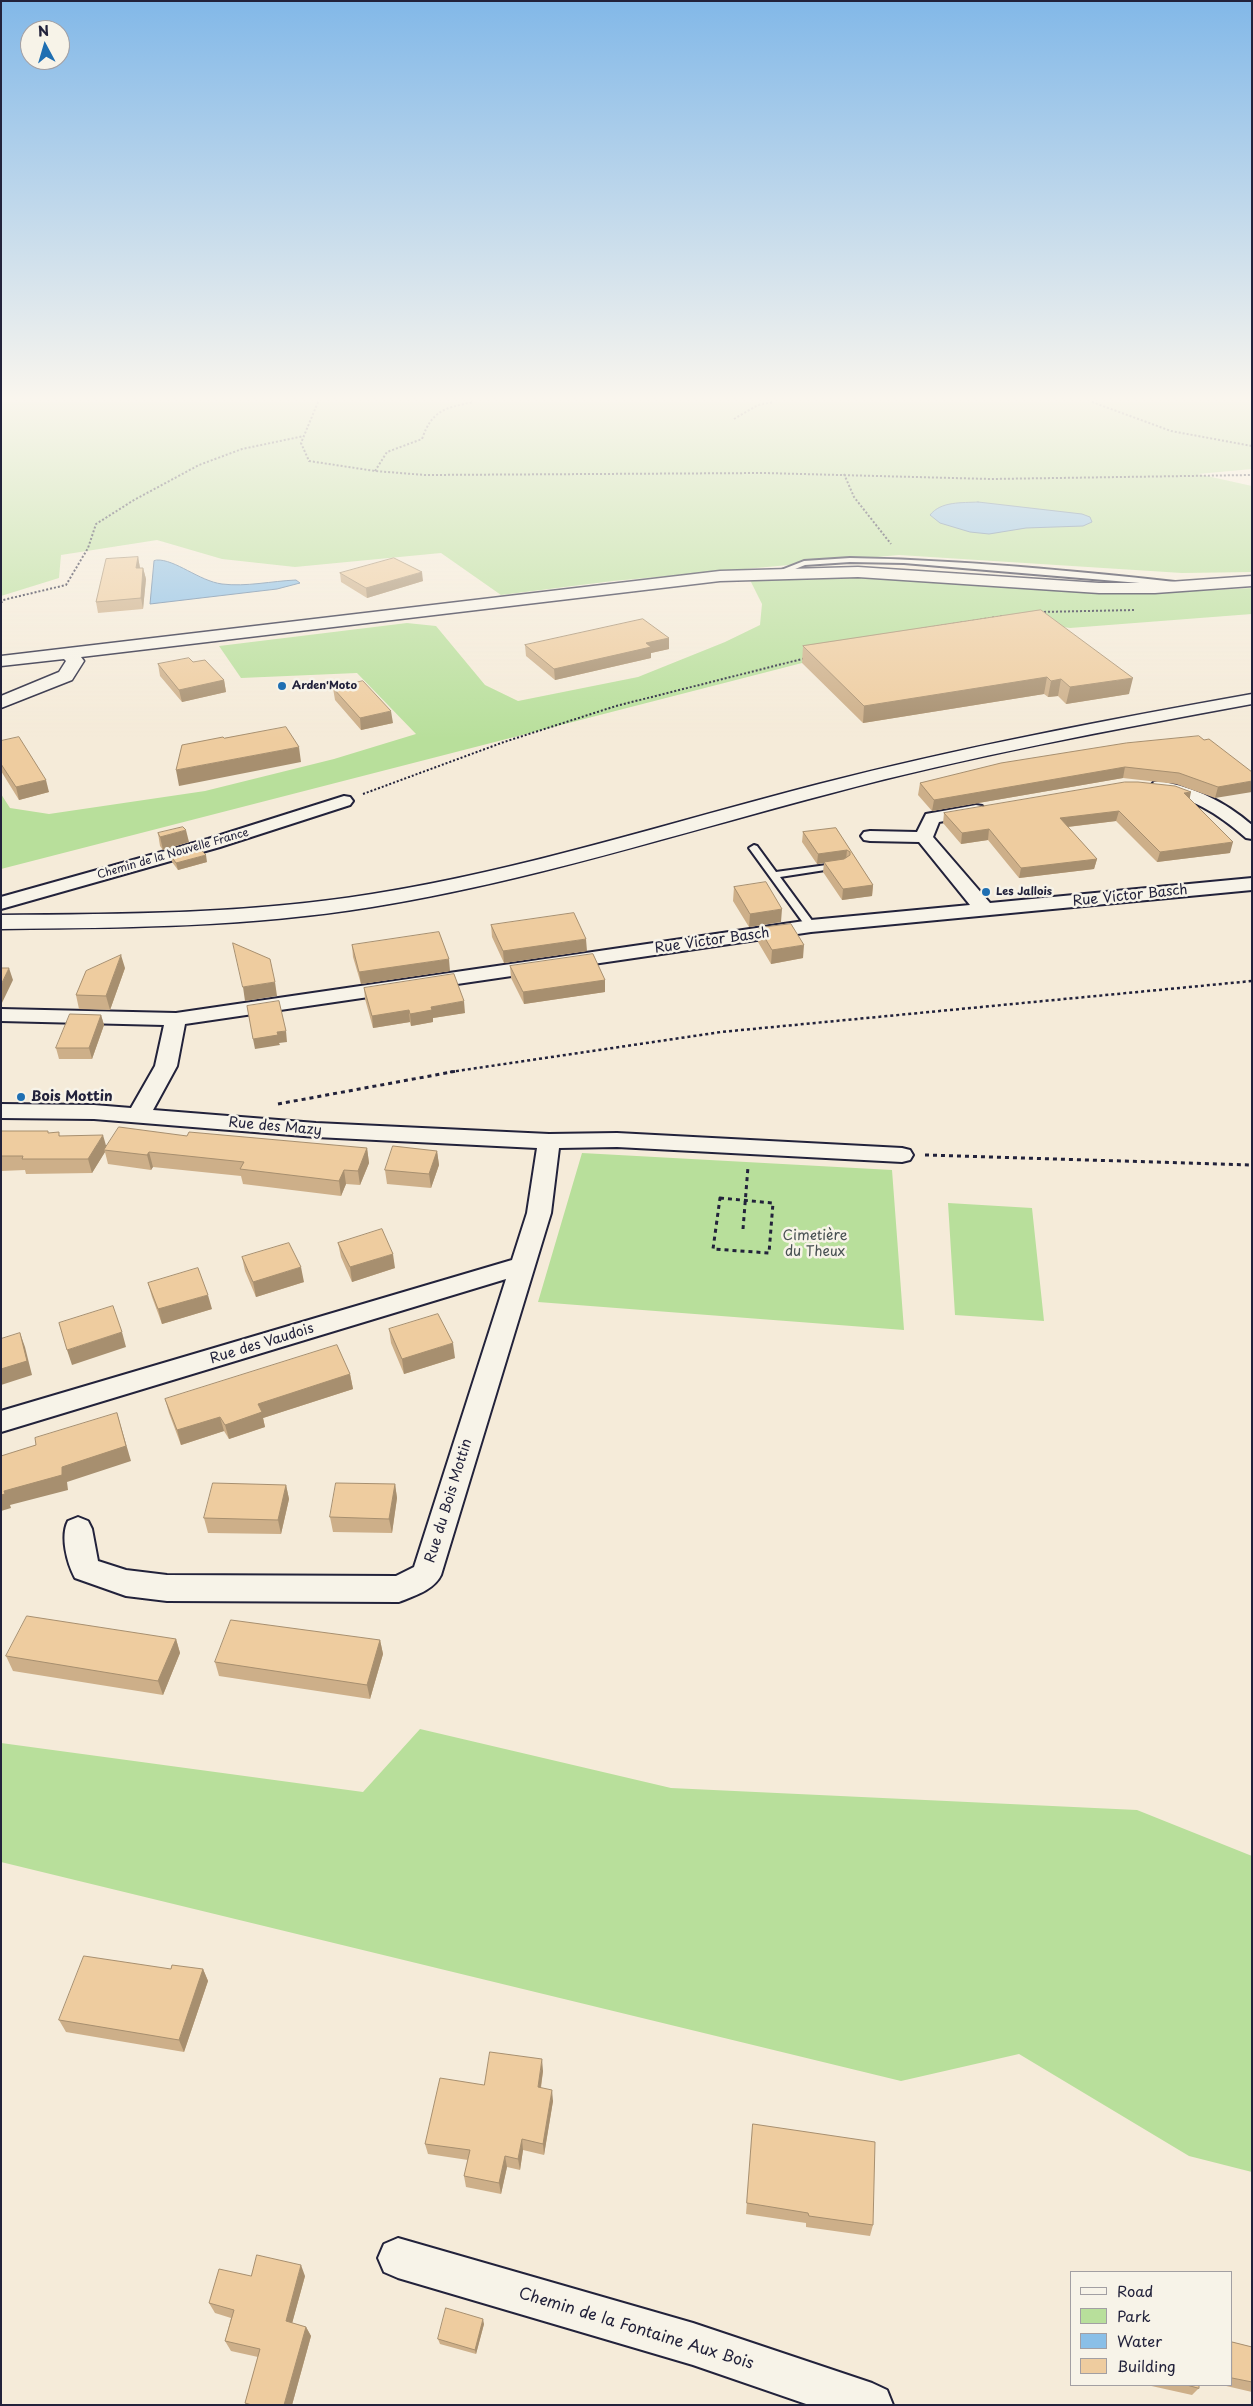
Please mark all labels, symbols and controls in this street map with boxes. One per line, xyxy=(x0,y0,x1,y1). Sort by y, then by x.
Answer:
north arrow xyxy=(20,20,70,70)
text: N xyxy=(37,20,50,42)
place label: Arden'Moto xyxy=(292,679,357,693)
marker: Arden'Moto xyxy=(276,680,288,692)
street label: Chemin de la Nouvelle France xyxy=(96,826,250,882)
street label: Rue Victor Basch xyxy=(1072,882,1188,910)
place label: Les Jallois xyxy=(996,885,1052,899)
marker: Les Jallois xyxy=(980,886,992,898)
street label: Rue Victor Basch xyxy=(654,925,770,957)
place label: Bois Mottin xyxy=(31,1089,113,1105)
marker: Bois Mottin xyxy=(15,1091,27,1103)
street label: Rue des Mazy xyxy=(227,1115,323,1139)
park label: Cimetière du Theux xyxy=(783,1228,847,1260)
street label: Rue des Vaudois xyxy=(208,1320,316,1368)
street label: Rue du Bois Mottin xyxy=(422,1437,476,1565)
legend xyxy=(1070,2271,1233,2386)
text: Road xyxy=(1117,2279,1153,2302)
street label: Chemin de la Fontaine Aux Bois xyxy=(516,2284,756,2374)
text: Park xyxy=(1117,2304,1151,2327)
text: Water xyxy=(1117,2329,1162,2352)
text: Building xyxy=(1117,2354,1176,2377)

